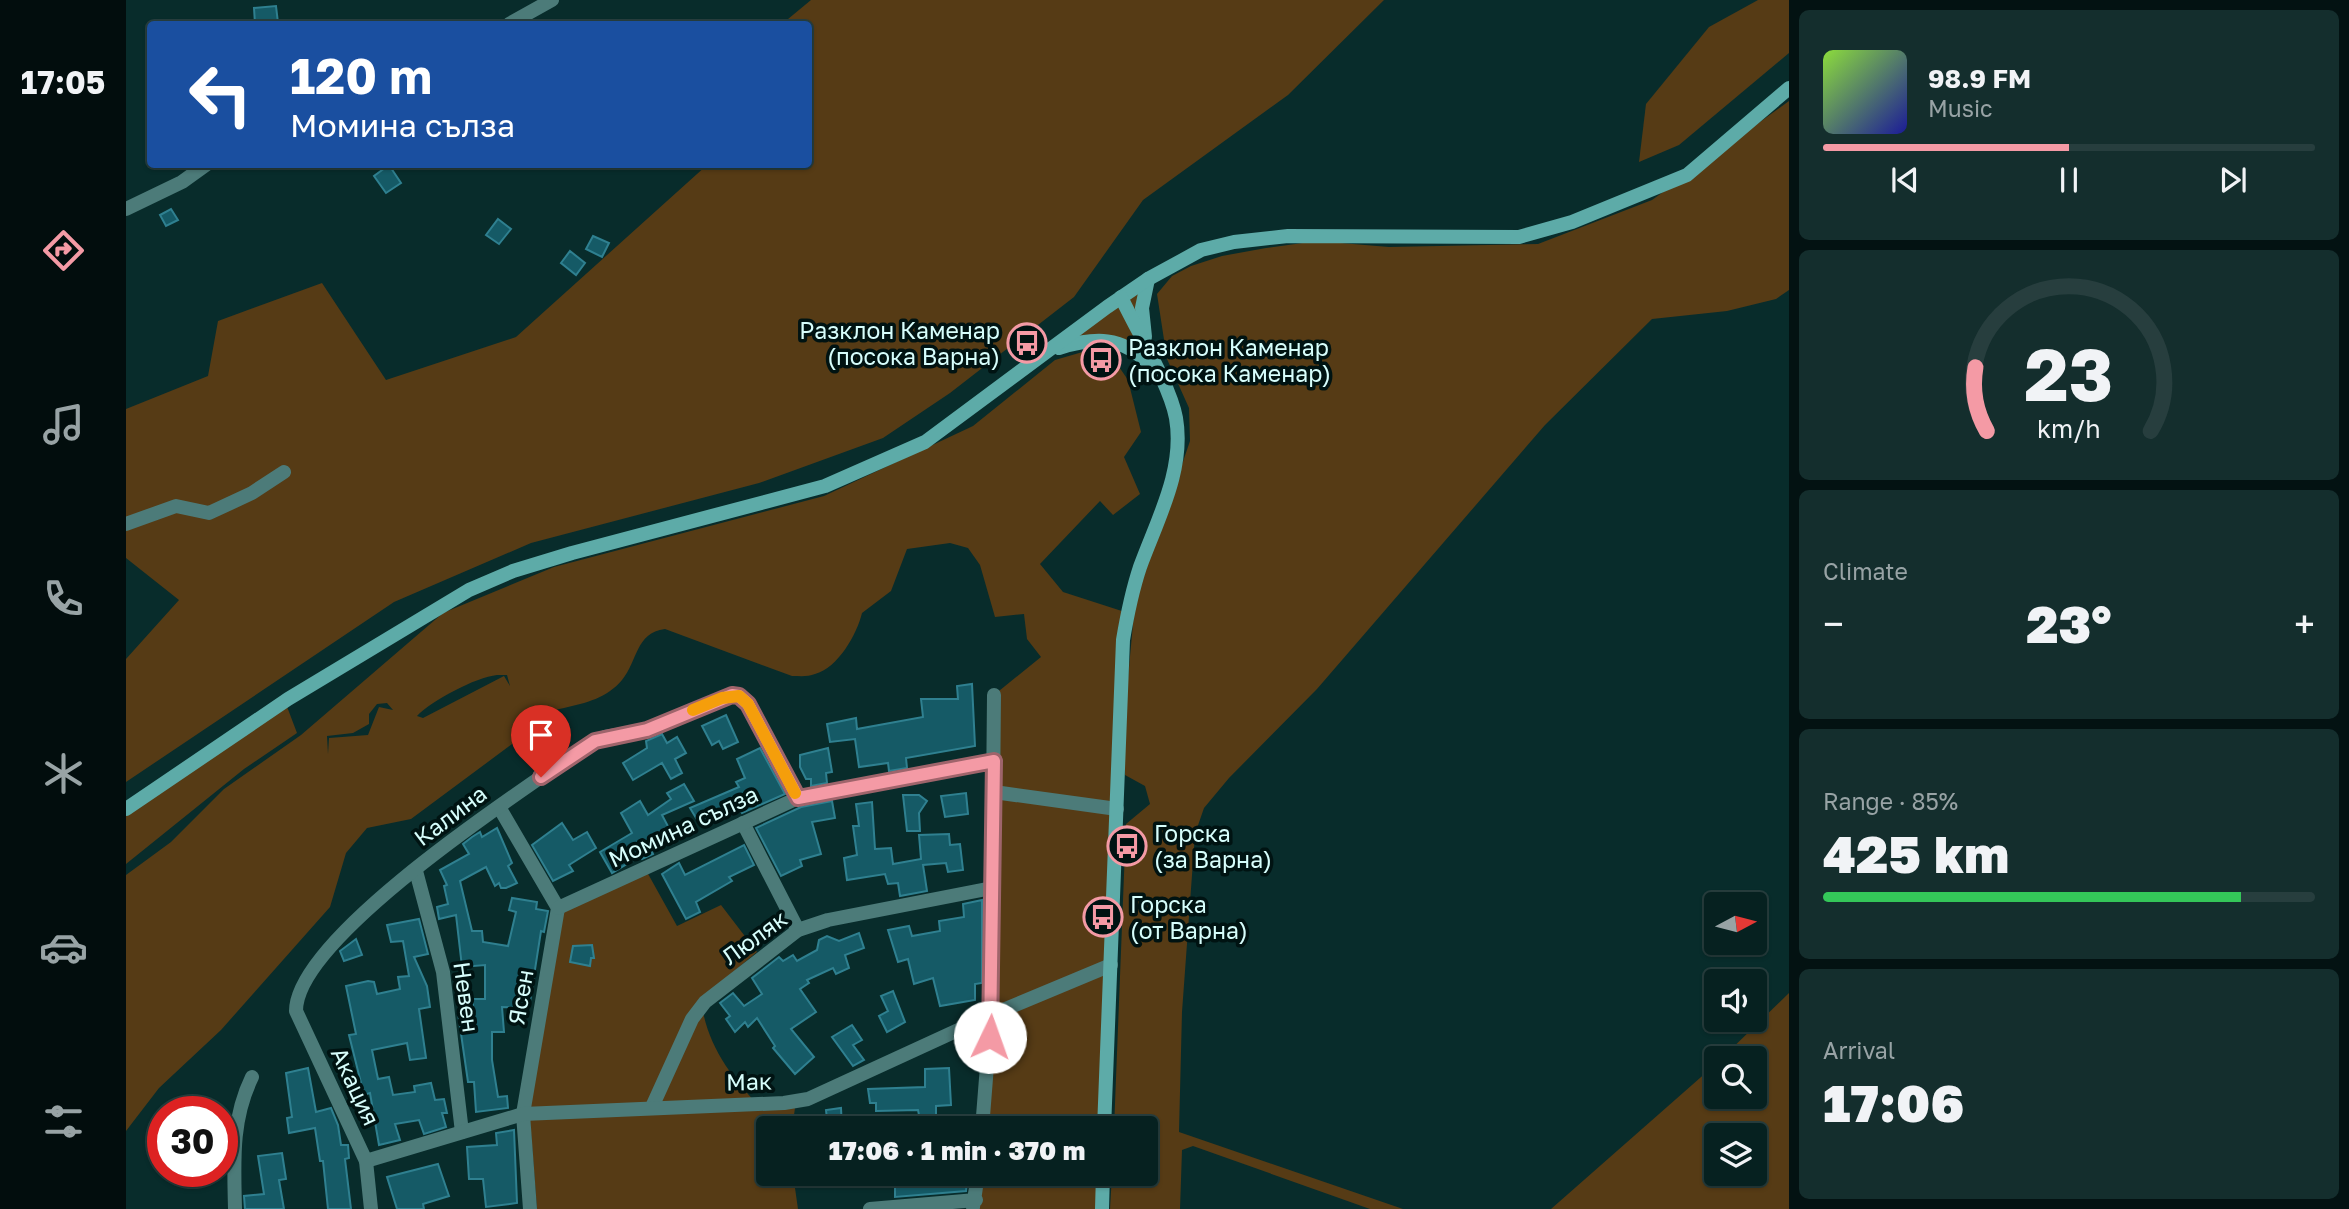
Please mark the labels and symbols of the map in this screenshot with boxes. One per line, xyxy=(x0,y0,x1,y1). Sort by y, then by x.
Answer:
place label: Разклон Каменар (посока Варна) xyxy=(799,316,1000,370)
bus stop icon: Разклон Каменар (посока Варна) xyxy=(1006,322,1048,364)
place label: Разклон Каменар (посока Каменар) xyxy=(1128,333,1331,387)
bus stop icon: Разклон Каменар (посока Каменар) xyxy=(1080,339,1122,381)
pin xyxy=(511,705,571,777)
street label: Калина xyxy=(408,779,492,851)
street label: Момина сълза xyxy=(604,779,762,873)
place label: Горска (за Варна) xyxy=(1154,819,1272,873)
bus stop icon: Горска (за Варна) xyxy=(1106,825,1148,867)
place label: Горска (от Варна) xyxy=(1130,890,1248,944)
north arrow xyxy=(1704,892,1768,956)
bus stop icon: Горска (от Варна) xyxy=(1082,896,1124,938)
street label: Люляк xyxy=(716,904,792,970)
street label: Невен xyxy=(448,960,486,1034)
street label: Ясен xyxy=(501,967,539,1027)
position arrow xyxy=(953,1000,1027,1074)
street label: Акация xyxy=(326,1043,386,1129)
street label: Мак xyxy=(726,1067,772,1095)
speed limit sign: 30 xyxy=(147,1096,238,1187)

